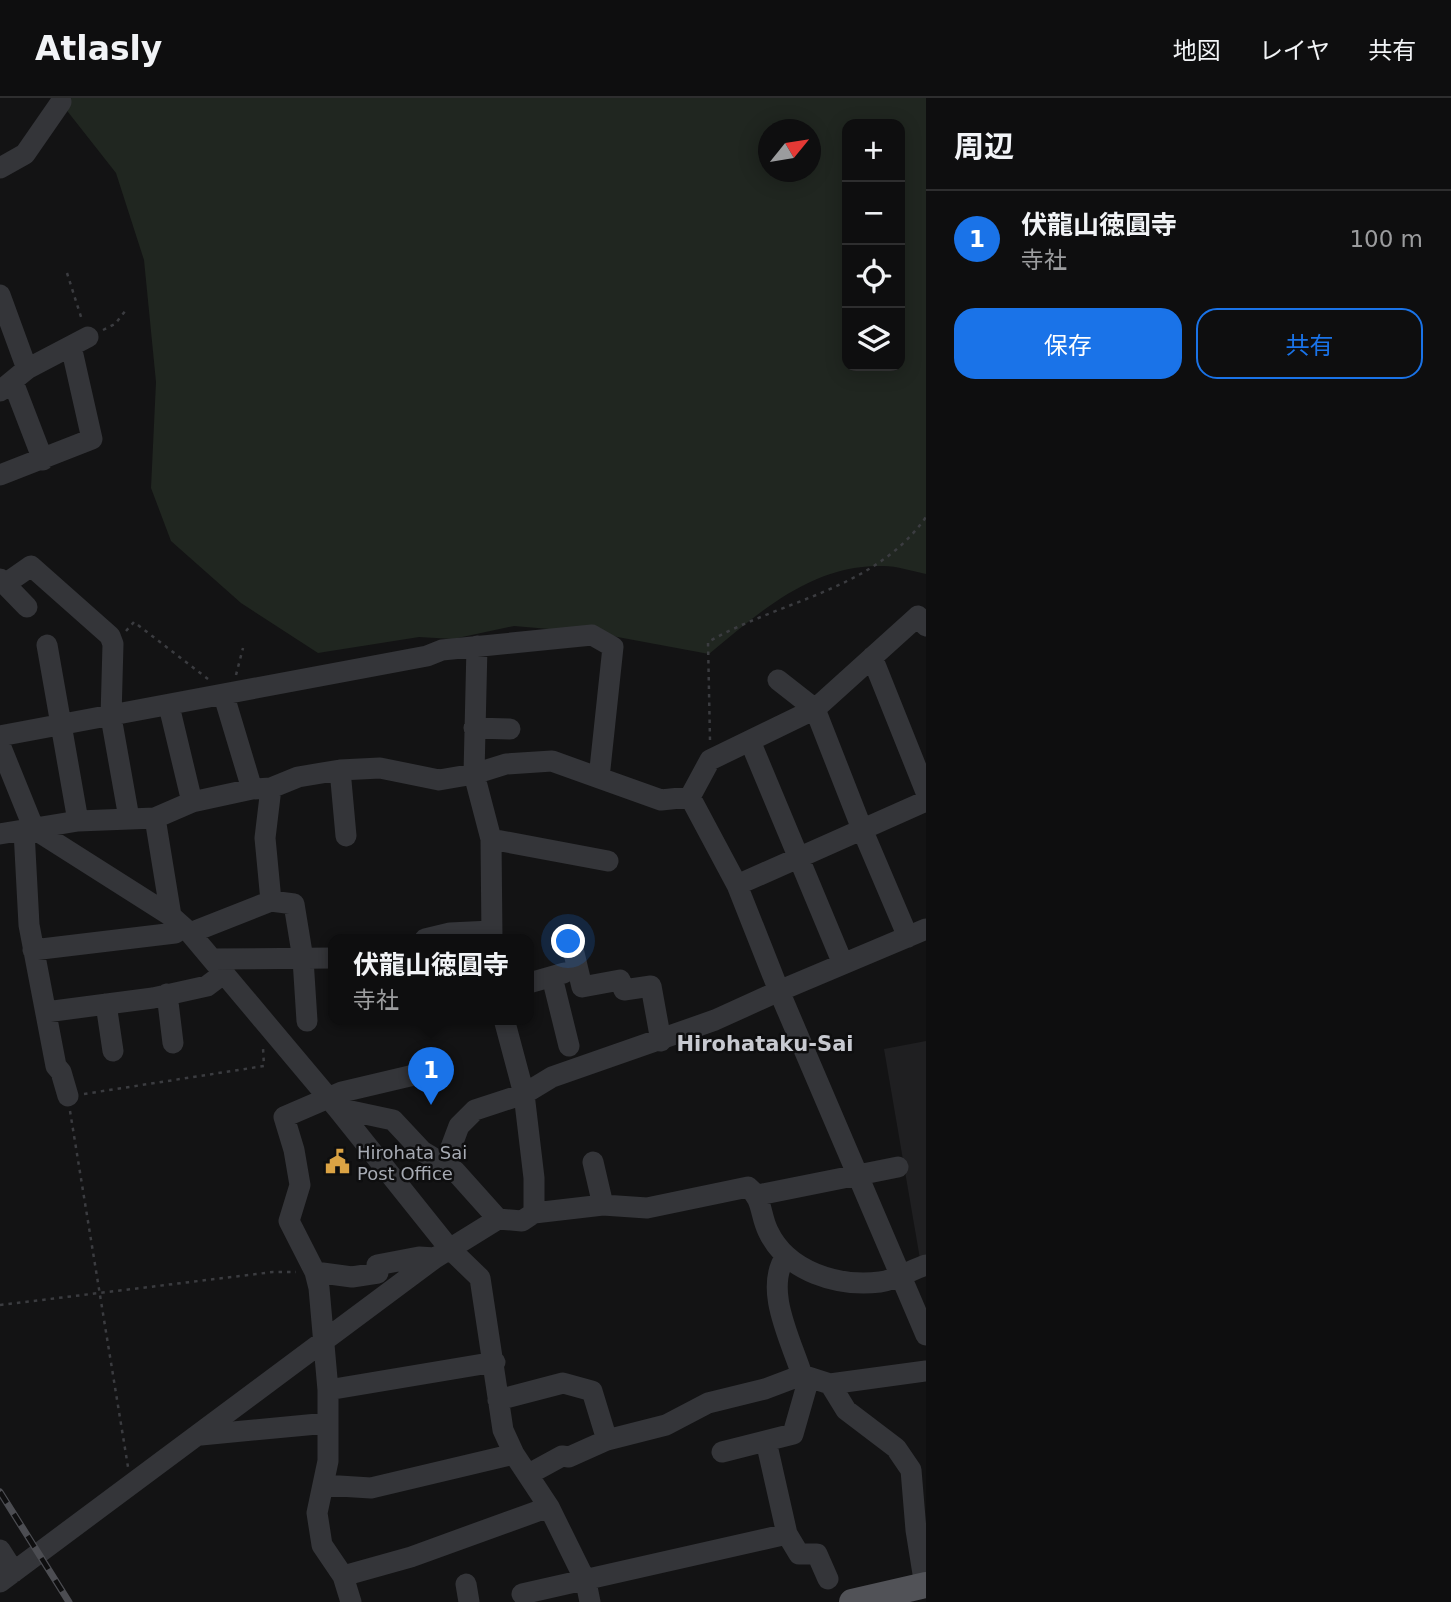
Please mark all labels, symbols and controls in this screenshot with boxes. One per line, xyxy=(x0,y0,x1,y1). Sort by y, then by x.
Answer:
text: Atlasly xyxy=(35,29,162,68)
text: 地図 xyxy=(1173,37,1221,65)
text: レイヤ xyxy=(1259,37,1330,65)
text: 共有 xyxy=(1368,37,1416,65)
north arrow xyxy=(758,119,821,182)
map controls xyxy=(842,119,905,371)
button: + xyxy=(842,119,905,182)
text: 周辺 xyxy=(954,129,1014,164)
button: − xyxy=(842,182,905,245)
text: 伏龍山徳圓寺 xyxy=(1021,210,1177,240)
text: 1 xyxy=(969,226,985,252)
text: 100 m xyxy=(1349,226,1423,252)
button: locate xyxy=(842,245,905,308)
text: 寺社 xyxy=(1021,247,1067,273)
button: layers xyxy=(842,308,905,371)
button: 保存 xyxy=(954,308,1182,379)
button: 共有 xyxy=(1196,308,1423,379)
your location xyxy=(551,924,585,958)
popup xyxy=(328,934,534,1025)
text: 伏龍山徳圓寺 xyxy=(353,950,509,980)
text: 寺社 xyxy=(353,987,399,1013)
district label: Hirohataku-Sai xyxy=(676,1032,854,1056)
pin: 1 xyxy=(408,1047,454,1105)
place label: Hirohata Sai Post Office xyxy=(357,1142,467,1184)
public building icon: Hirohata Sai Post Office xyxy=(323,1148,351,1176)

